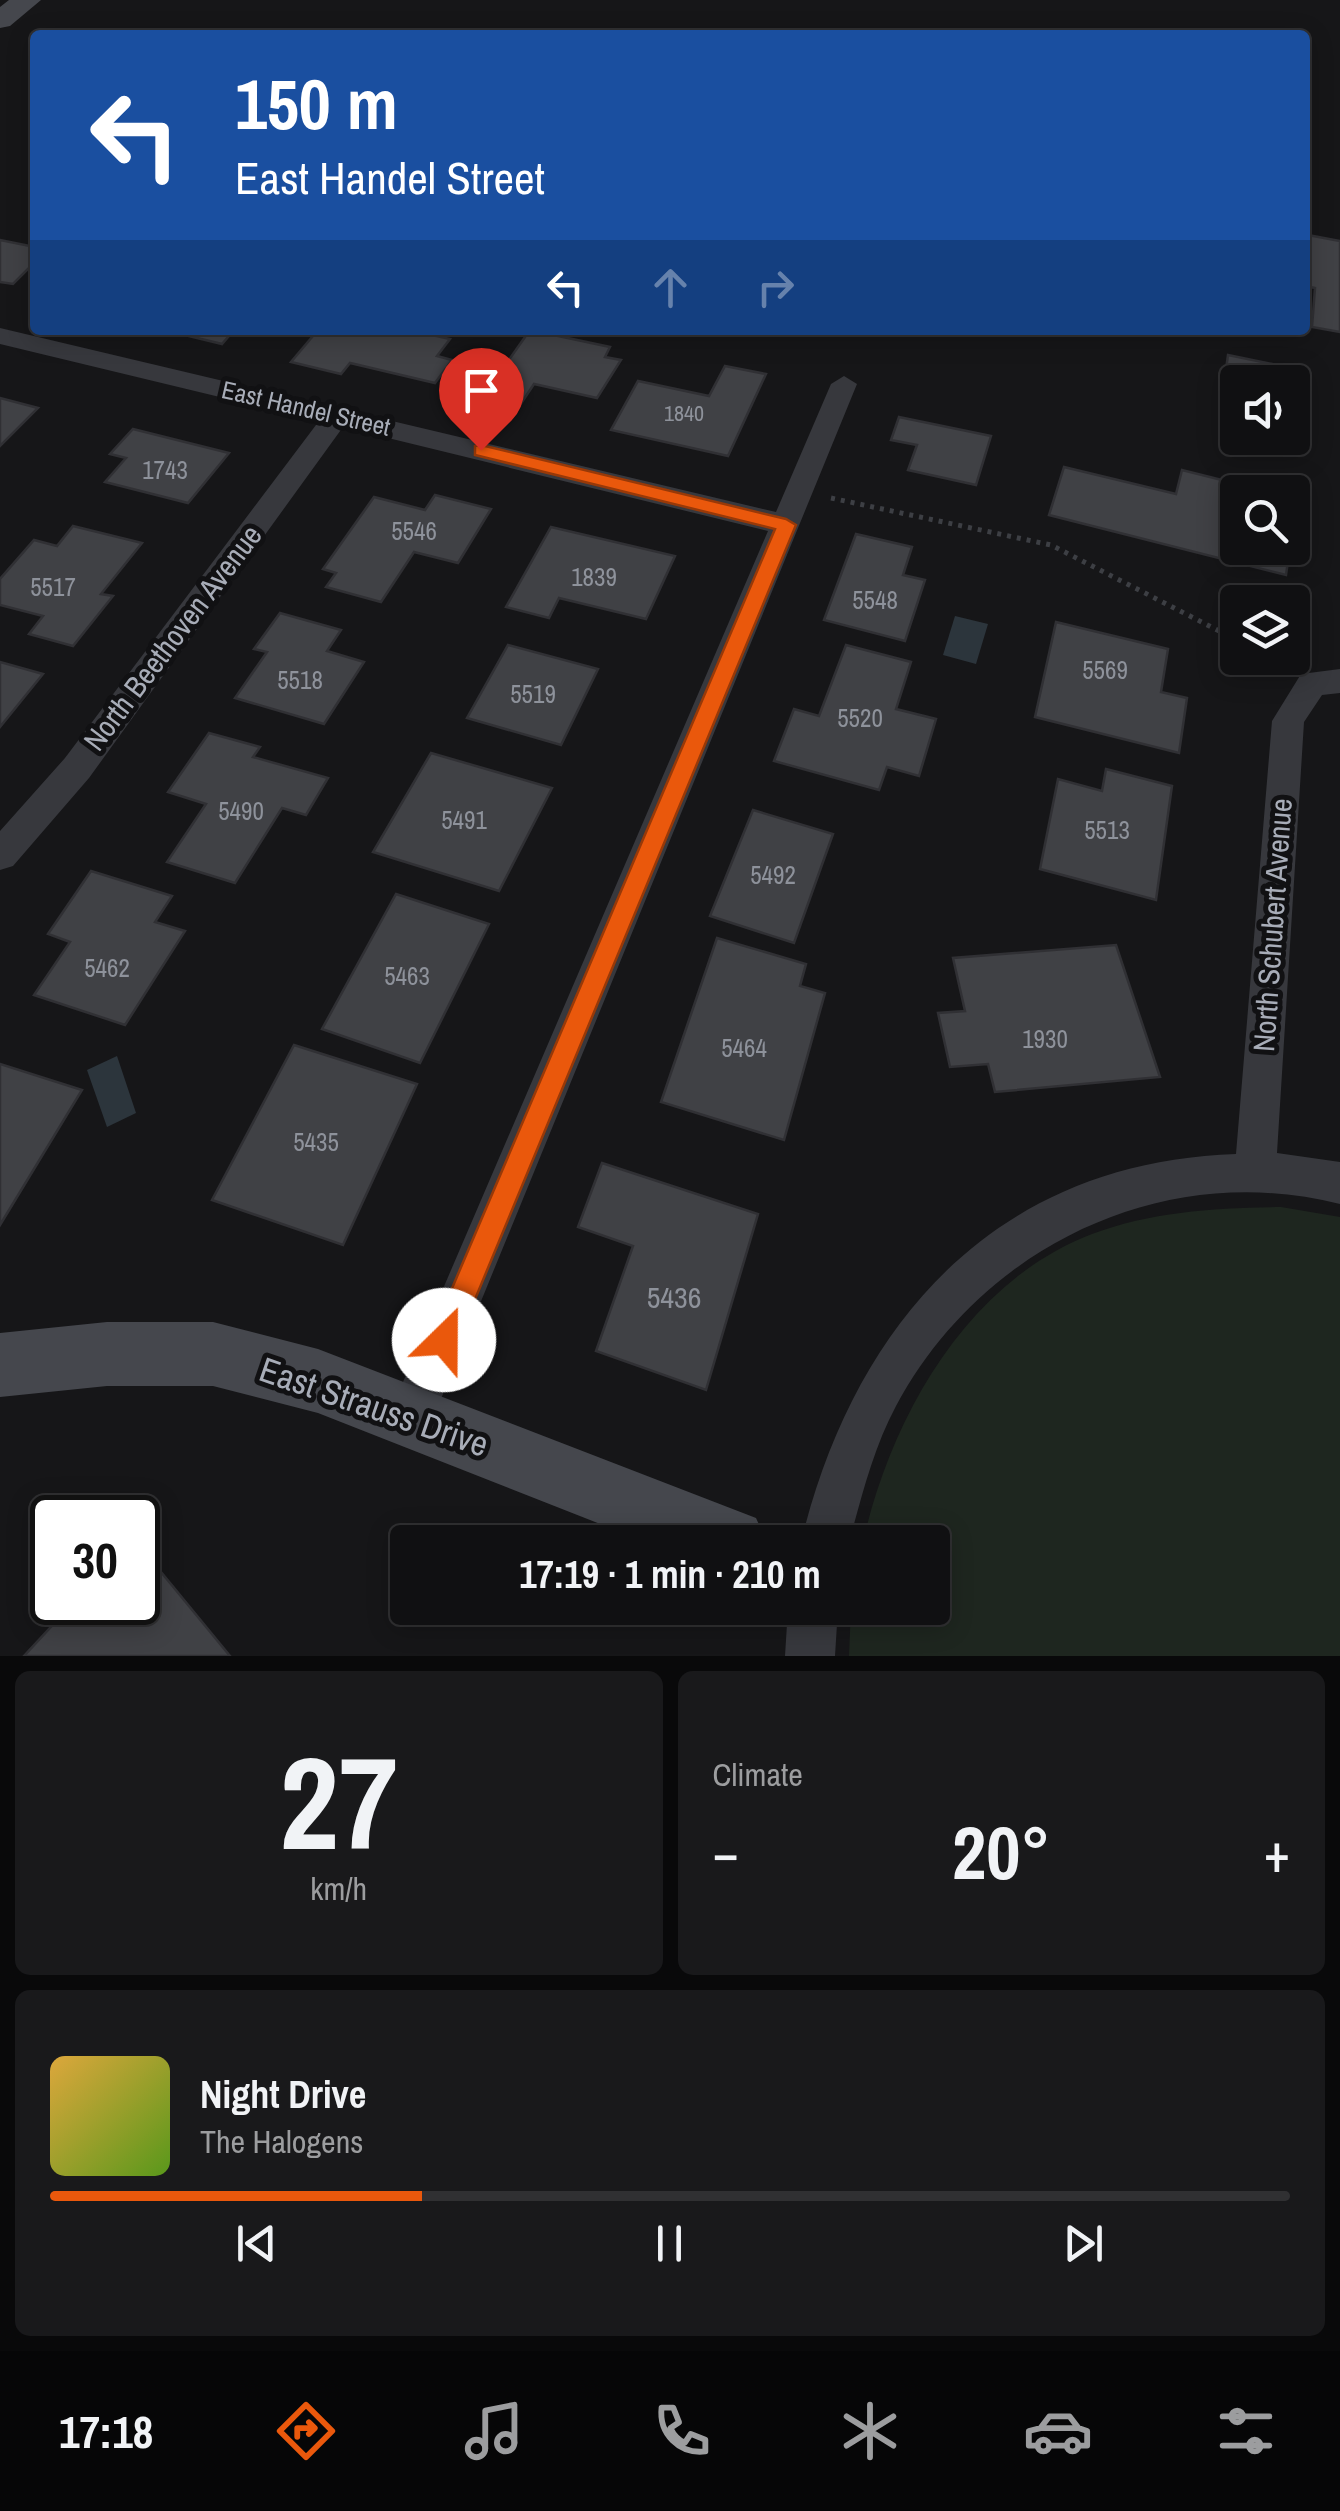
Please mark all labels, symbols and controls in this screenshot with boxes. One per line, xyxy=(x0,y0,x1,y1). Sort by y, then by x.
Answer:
text: 150 m xyxy=(235,57,398,151)
icon: left xyxy=(70,70,200,200)
text: East Handel Street xyxy=(235,147,545,208)
icon: left xyxy=(538,260,593,315)
icon: ahead xyxy=(643,260,698,315)
icon: right xyxy=(748,260,803,315)
pin xyxy=(439,348,524,451)
icon: arrive xyxy=(454,363,509,418)
map controls xyxy=(1220,365,1310,675)
button: sound xyxy=(1220,365,1310,455)
street label: East Handel Street xyxy=(218,372,394,444)
house number: 1840 xyxy=(664,398,704,428)
house number: 1743 xyxy=(142,453,188,487)
button: search xyxy=(1220,475,1310,565)
house number: 5546 xyxy=(391,514,437,548)
street label: North Beethoven Avenue xyxy=(74,516,270,758)
house number: 1839 xyxy=(571,560,617,594)
house number: 5517 xyxy=(30,570,76,604)
house number: 5548 xyxy=(852,583,898,617)
button: layers xyxy=(1220,585,1310,675)
house number: 5569 xyxy=(1082,653,1128,687)
house number: 5518 xyxy=(277,663,323,697)
house number: 5519 xyxy=(510,677,556,711)
house number: 5520 xyxy=(837,701,883,735)
house number: 5490 xyxy=(218,794,264,828)
street label: North Schubert Avenue xyxy=(1243,797,1301,1053)
house number: 5491 xyxy=(441,803,487,837)
house number: 5513 xyxy=(1084,813,1130,847)
house number: 5492 xyxy=(750,858,796,892)
house number: 5462 xyxy=(84,951,130,985)
house number: 5463 xyxy=(384,959,430,993)
house number: 1930 xyxy=(1022,1022,1068,1056)
house number: 5464 xyxy=(721,1031,767,1065)
house number: 5435 xyxy=(293,1125,339,1159)
house number: 5436 xyxy=(647,1277,701,1317)
position arrow xyxy=(392,1288,496,1392)
street label: East Strauss Drive xyxy=(253,1345,495,1468)
speed limit sign: 30 xyxy=(30,1495,160,1625)
text: 17:19 · 1 min · 210 m xyxy=(519,1549,821,1600)
text: 27 xyxy=(279,1714,398,1890)
text: Climate xyxy=(713,1753,803,1796)
text: 20° xyxy=(952,1801,1050,1902)
text: − xyxy=(713,1815,739,1889)
text: + xyxy=(1264,1815,1290,1889)
text: km/h xyxy=(310,1867,367,1910)
text: Night Drive xyxy=(200,2069,366,2120)
text: The Halogens xyxy=(200,2120,363,2163)
icon: previous xyxy=(229,2216,284,2271)
icon: pause xyxy=(642,2216,697,2271)
icon: next xyxy=(1056,2216,1111,2271)
icon: directions xyxy=(271,2396,341,2466)
icon: music xyxy=(459,2396,529,2466)
icon: phone xyxy=(647,2396,717,2466)
icon: climate xyxy=(835,2396,905,2466)
icon: car xyxy=(1023,2396,1093,2466)
icon: filters xyxy=(1211,2396,1281,2466)
text: 17:18 xyxy=(59,2401,153,2462)

